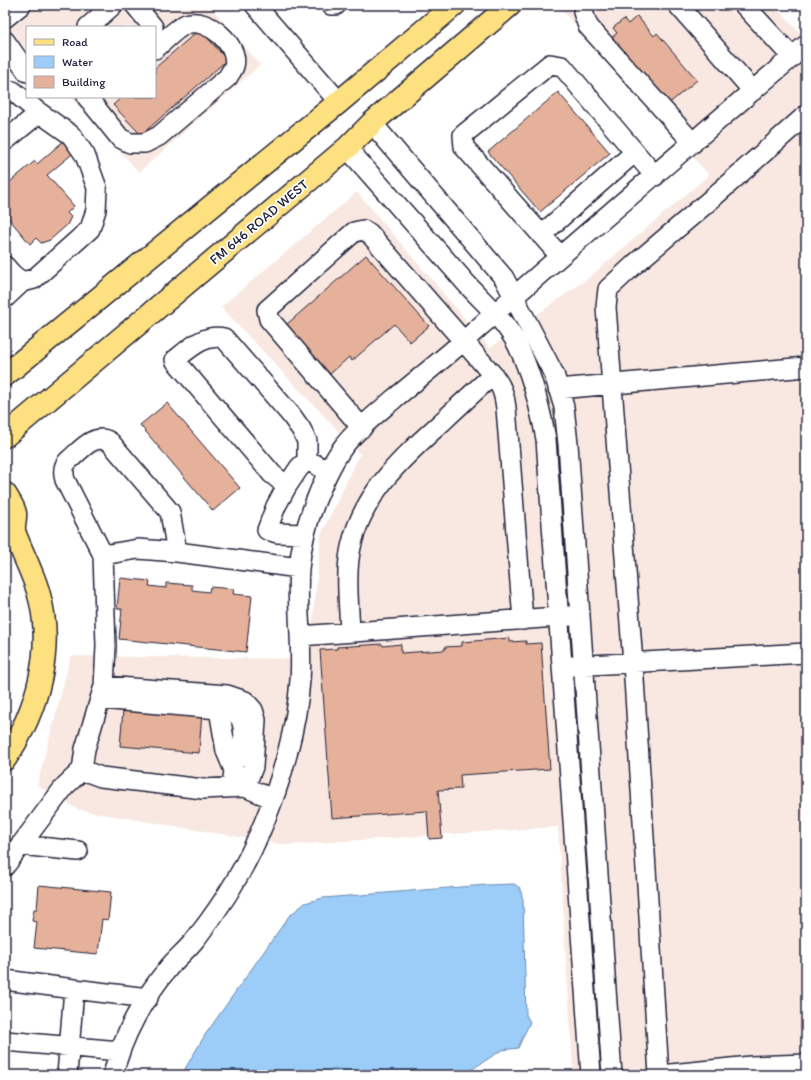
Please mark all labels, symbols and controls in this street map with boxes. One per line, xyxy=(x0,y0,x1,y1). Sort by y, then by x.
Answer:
legend xyxy=(26,26,156,98)
text: Road xyxy=(62,35,88,49)
text: Water xyxy=(62,55,93,69)
text: Building xyxy=(62,75,106,89)
street label: FM 646 ROAD WEST xyxy=(206,176,312,268)

